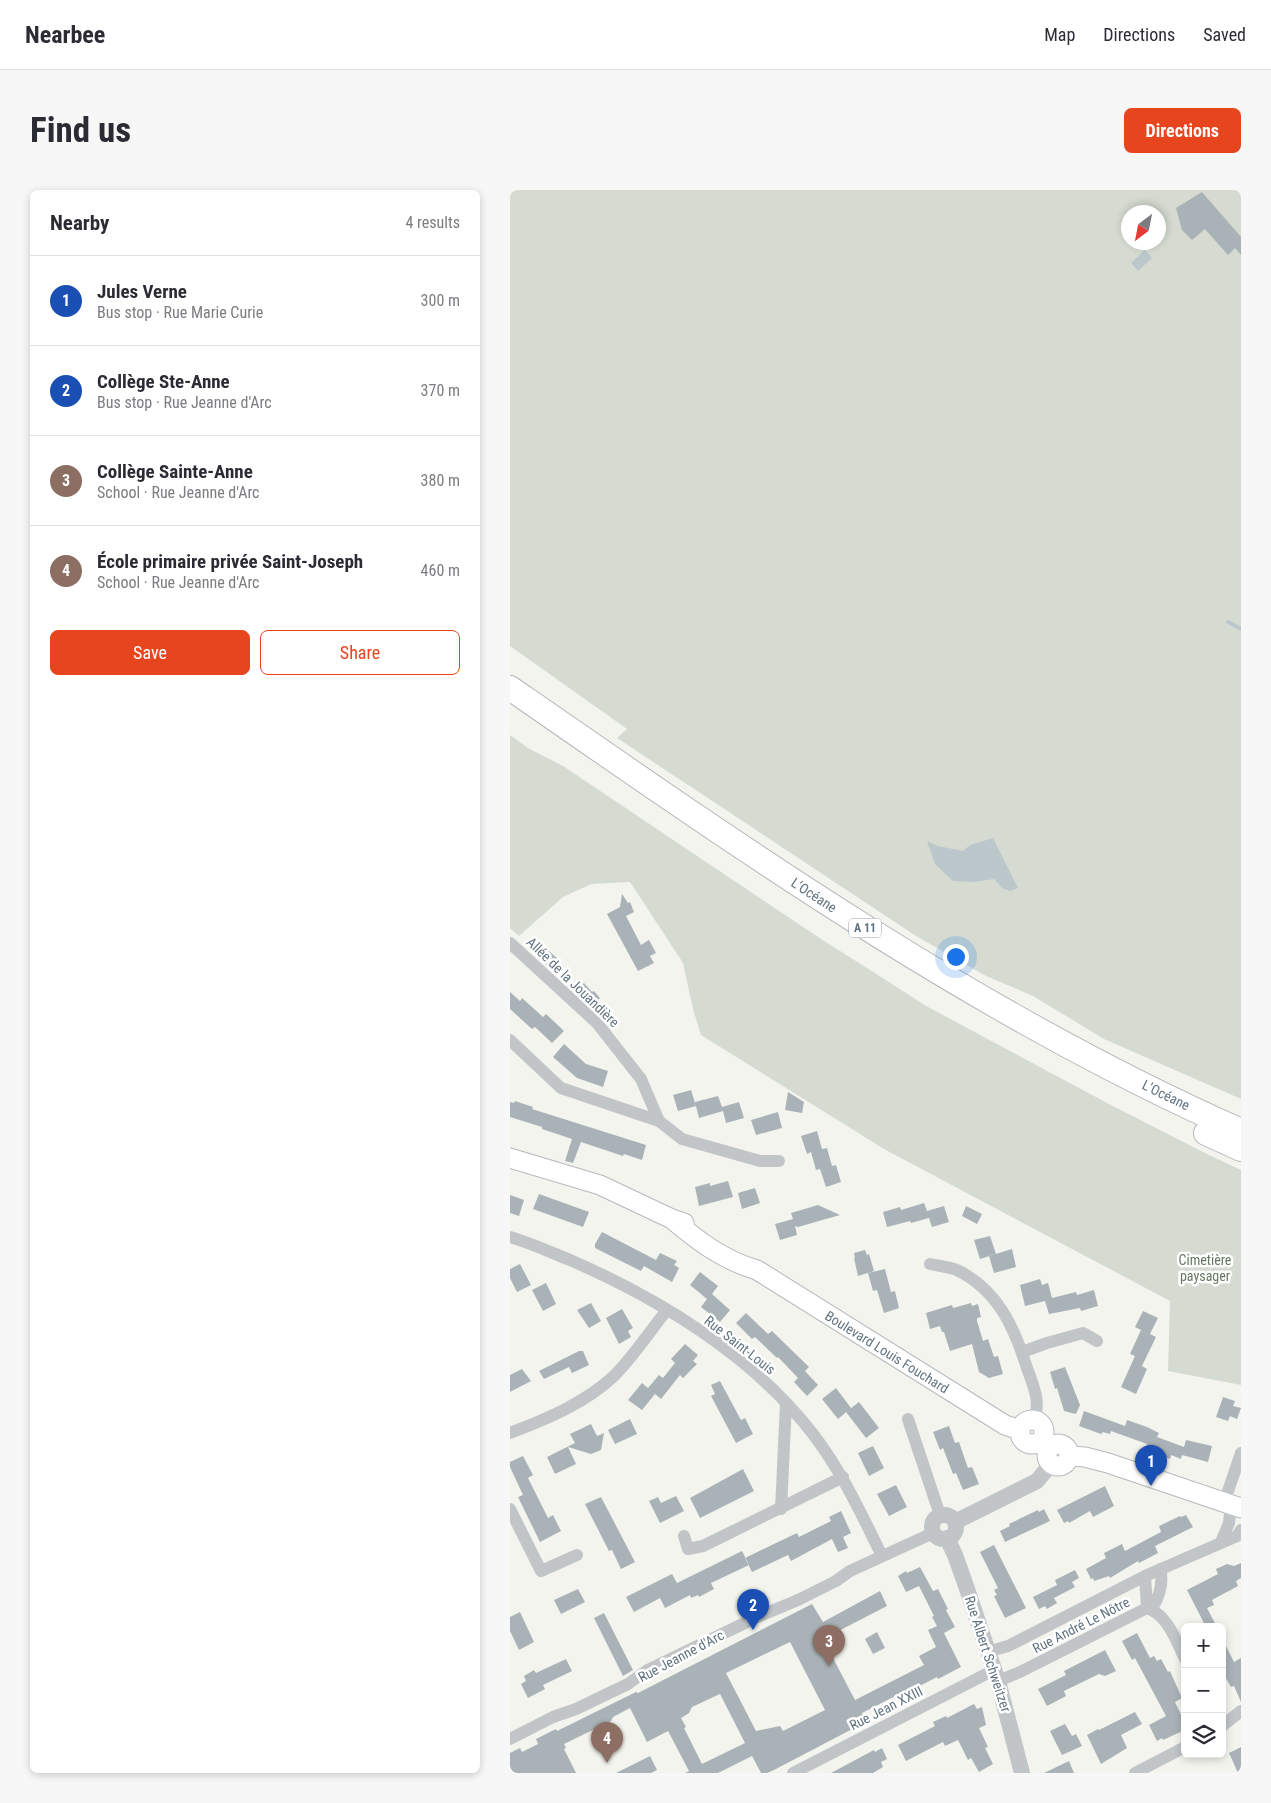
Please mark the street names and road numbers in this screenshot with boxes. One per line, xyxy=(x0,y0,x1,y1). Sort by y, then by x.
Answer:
street label: L’Océane xyxy=(788,874,840,916)
road number: A 11 xyxy=(849,918,881,938)
street label: Allée de la Jouandière xyxy=(524,934,623,1030)
street label: L’Océane xyxy=(1140,1077,1193,1114)
street label: Boulevard Louis Fouchard xyxy=(822,1307,952,1397)
street label: Rue Saint-Louis xyxy=(701,1312,779,1378)
street label: Rue André Le Nôtre xyxy=(1030,1593,1133,1656)
street label: Rue Albert Schweitzer xyxy=(962,1594,1014,1714)
street label: Rue Jeanne d'Arc xyxy=(635,1627,727,1685)
street label: Rue Jean XXIII xyxy=(847,1683,925,1733)

